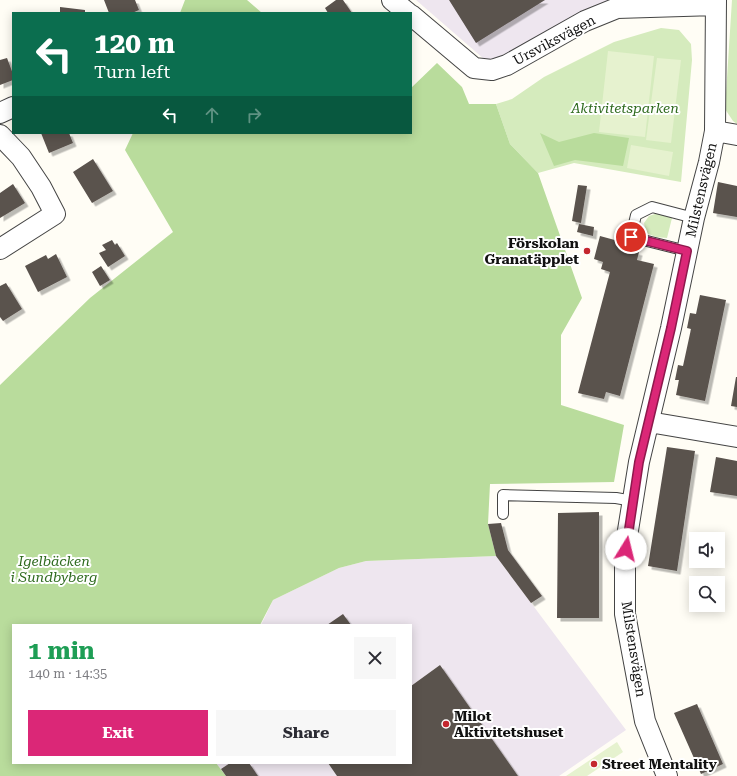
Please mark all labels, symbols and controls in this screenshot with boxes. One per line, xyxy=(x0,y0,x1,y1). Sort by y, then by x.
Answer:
street label: Ursviksvägen xyxy=(510,12,598,68)
text: 120 m xyxy=(94,27,175,60)
icon: left xyxy=(28,28,80,80)
text: Turn left xyxy=(94,61,170,82)
park label: Aktivitetsparken xyxy=(570,100,679,116)
icon: left xyxy=(159,104,181,126)
icon: ahead xyxy=(201,104,223,126)
icon: right xyxy=(243,104,265,126)
street label: Milstensvägen xyxy=(682,141,720,239)
pin xyxy=(614,220,648,254)
icon: arrive xyxy=(620,226,642,248)
place label: Förskolan Granatäpplet xyxy=(484,235,580,267)
marker: Förskolan Granatäpplet xyxy=(582,246,592,256)
position arrow xyxy=(605,528,647,570)
map controls xyxy=(689,532,725,612)
button: sound xyxy=(689,532,725,568)
park label: Igelbäcken i Sundbyberg xyxy=(11,553,97,585)
button: search xyxy=(689,576,725,612)
street label: Milstensvägen xyxy=(619,600,649,698)
text: 1 min xyxy=(28,637,95,665)
button: close xyxy=(354,637,396,679)
text: 140 m · 14:35 xyxy=(28,666,107,681)
place label: Milot Aktivitetshuset xyxy=(454,708,564,740)
button: Exit xyxy=(28,710,208,756)
button: Share xyxy=(216,710,396,756)
marker: Milot Aktivitetshuset xyxy=(441,719,451,729)
place label: Street Mentality xyxy=(602,756,718,772)
marker: Street Mentality xyxy=(589,759,599,769)

